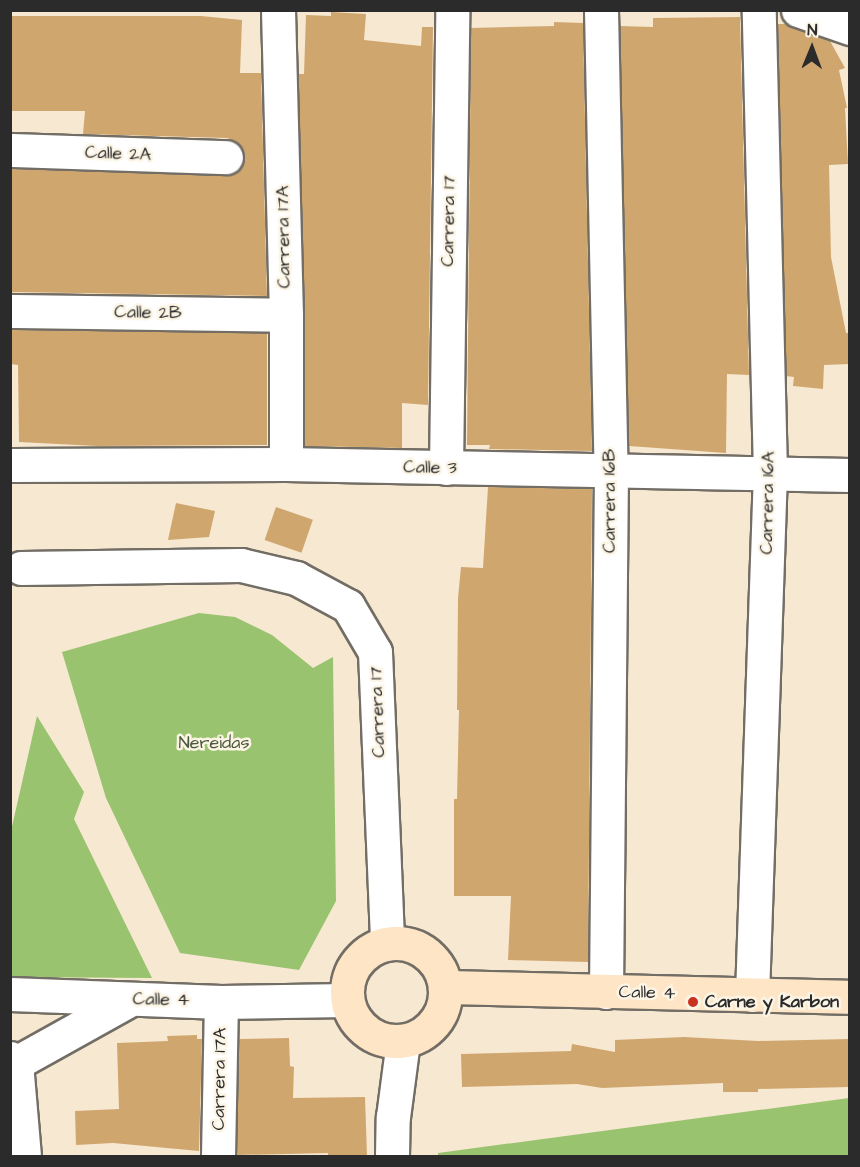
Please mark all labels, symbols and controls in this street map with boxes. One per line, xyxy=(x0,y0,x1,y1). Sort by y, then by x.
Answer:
north arrow xyxy=(782,18,842,78)
text: N xyxy=(807,19,818,41)
street label: Calle 2A xyxy=(84,142,152,166)
street label: Carrera 17 xyxy=(437,175,461,267)
street label: Carrera 17A xyxy=(272,185,296,289)
street label: Calle 2B xyxy=(114,302,182,324)
street label: Carrera 16B xyxy=(599,449,621,553)
street label: Carrera 16A xyxy=(756,451,780,555)
street label: Calle 3 xyxy=(403,457,457,479)
street label: Carrera 17 xyxy=(366,666,390,758)
park label: Nereidas xyxy=(179,732,249,754)
street label: Calle 4 xyxy=(618,982,676,1004)
street label: Calle 4 xyxy=(132,989,190,1011)
place label: Carne y Karbon xyxy=(705,991,839,1013)
marker: Carne y Karbon xyxy=(686,995,700,1009)
street label: Carrera 17A xyxy=(208,1027,232,1131)

